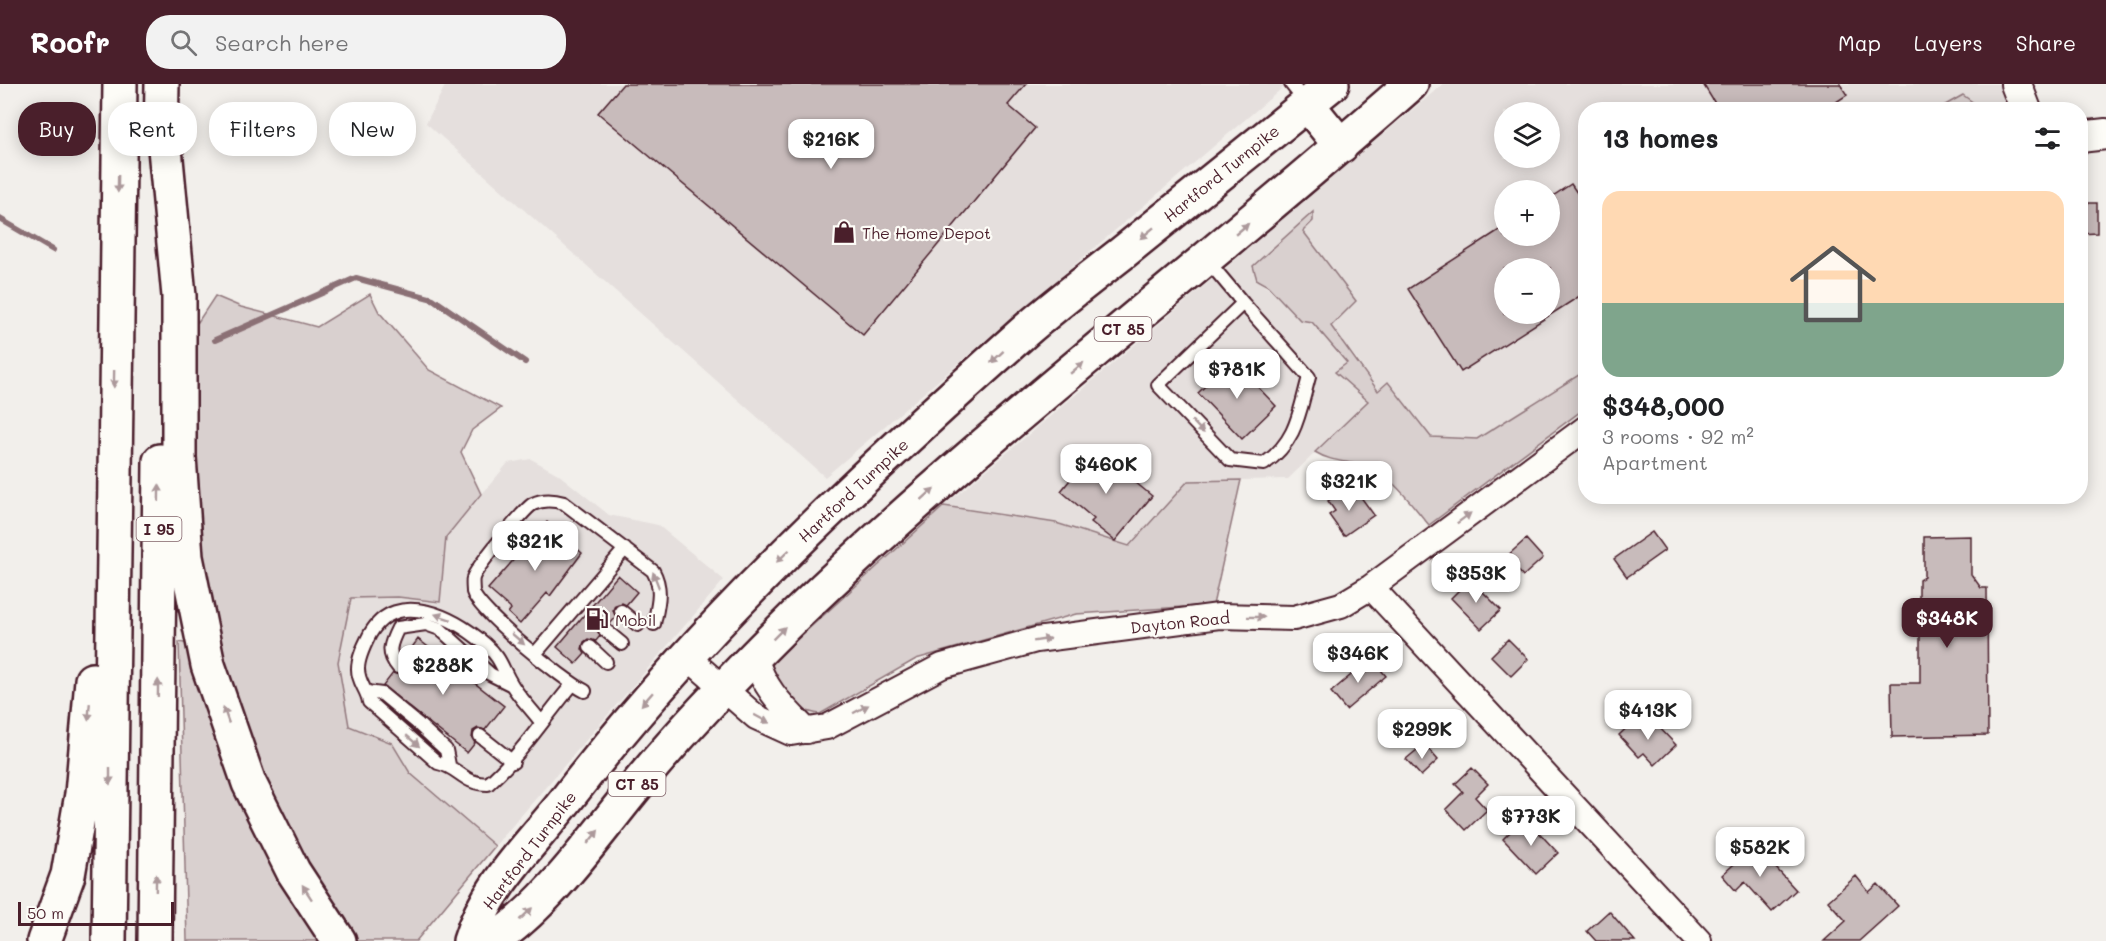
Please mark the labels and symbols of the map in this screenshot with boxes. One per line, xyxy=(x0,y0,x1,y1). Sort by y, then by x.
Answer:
pin: $216K xyxy=(789,119,873,170)
street label: Hartford Turnpike xyxy=(1159,120,1283,226)
one-way arrow xyxy=(113,175,123,194)
shop icon: The Home Depot xyxy=(831,219,857,245)
place label: The Home Depot xyxy=(862,222,991,243)
one-way arrow xyxy=(1234,223,1249,236)
one-way arrow xyxy=(1140,226,1155,239)
road number: CT 85 xyxy=(1094,317,1152,341)
pin: $781K xyxy=(1195,349,1279,400)
one-way arrow xyxy=(990,350,1004,364)
one-way arrow xyxy=(1069,362,1084,375)
one-way arrow xyxy=(110,370,119,389)
one-way arrow xyxy=(1191,419,1205,433)
street label: Hartford Turnpike xyxy=(793,433,913,547)
pin: $460K xyxy=(1064,444,1148,495)
pin: $321K xyxy=(1307,461,1391,512)
one-way arrow xyxy=(154,483,164,502)
one-way arrow xyxy=(920,488,935,501)
one-way arrow xyxy=(1455,512,1471,524)
road number: I 95 xyxy=(136,517,182,541)
pin: $321K xyxy=(493,521,577,572)
one-way arrow xyxy=(777,548,791,562)
pin: $353K xyxy=(1434,553,1518,604)
one-way arrow xyxy=(650,571,660,589)
pin: $348K xyxy=(1905,598,1989,649)
fuel station icon: Mobil xyxy=(584,606,610,632)
street label: Dayton Road xyxy=(1129,606,1231,638)
place label: Mobil xyxy=(615,609,656,630)
one-way arrow xyxy=(434,612,452,621)
one-way arrow xyxy=(1247,612,1266,621)
one-way arrow xyxy=(772,626,786,640)
one-way arrow xyxy=(510,632,525,645)
pin: $346K xyxy=(1316,633,1400,684)
one-way arrow xyxy=(1032,635,1051,644)
pin: $288K xyxy=(401,645,485,696)
one-way arrow xyxy=(153,678,163,697)
pin: $413K xyxy=(1606,690,1690,741)
one-way arrow xyxy=(641,691,654,706)
one-way arrow xyxy=(84,703,94,722)
one-way arrow xyxy=(853,704,870,714)
one-way arrow xyxy=(220,706,230,724)
pin: $299K xyxy=(1380,709,1464,760)
one-way arrow xyxy=(754,714,771,724)
one-way arrow xyxy=(405,734,420,747)
one-way arrow xyxy=(106,767,115,786)
road number: CT 85 xyxy=(608,772,666,796)
street label: Hartford Turnpike xyxy=(478,787,580,913)
pin: $773K xyxy=(1489,796,1573,847)
pin: $582K xyxy=(1718,827,1802,878)
one-way arrow xyxy=(586,830,598,845)
one-way arrow xyxy=(151,873,161,892)
one-way arrow xyxy=(301,884,312,900)
scale bar xyxy=(18,899,174,926)
one-way arrow xyxy=(519,907,534,921)

